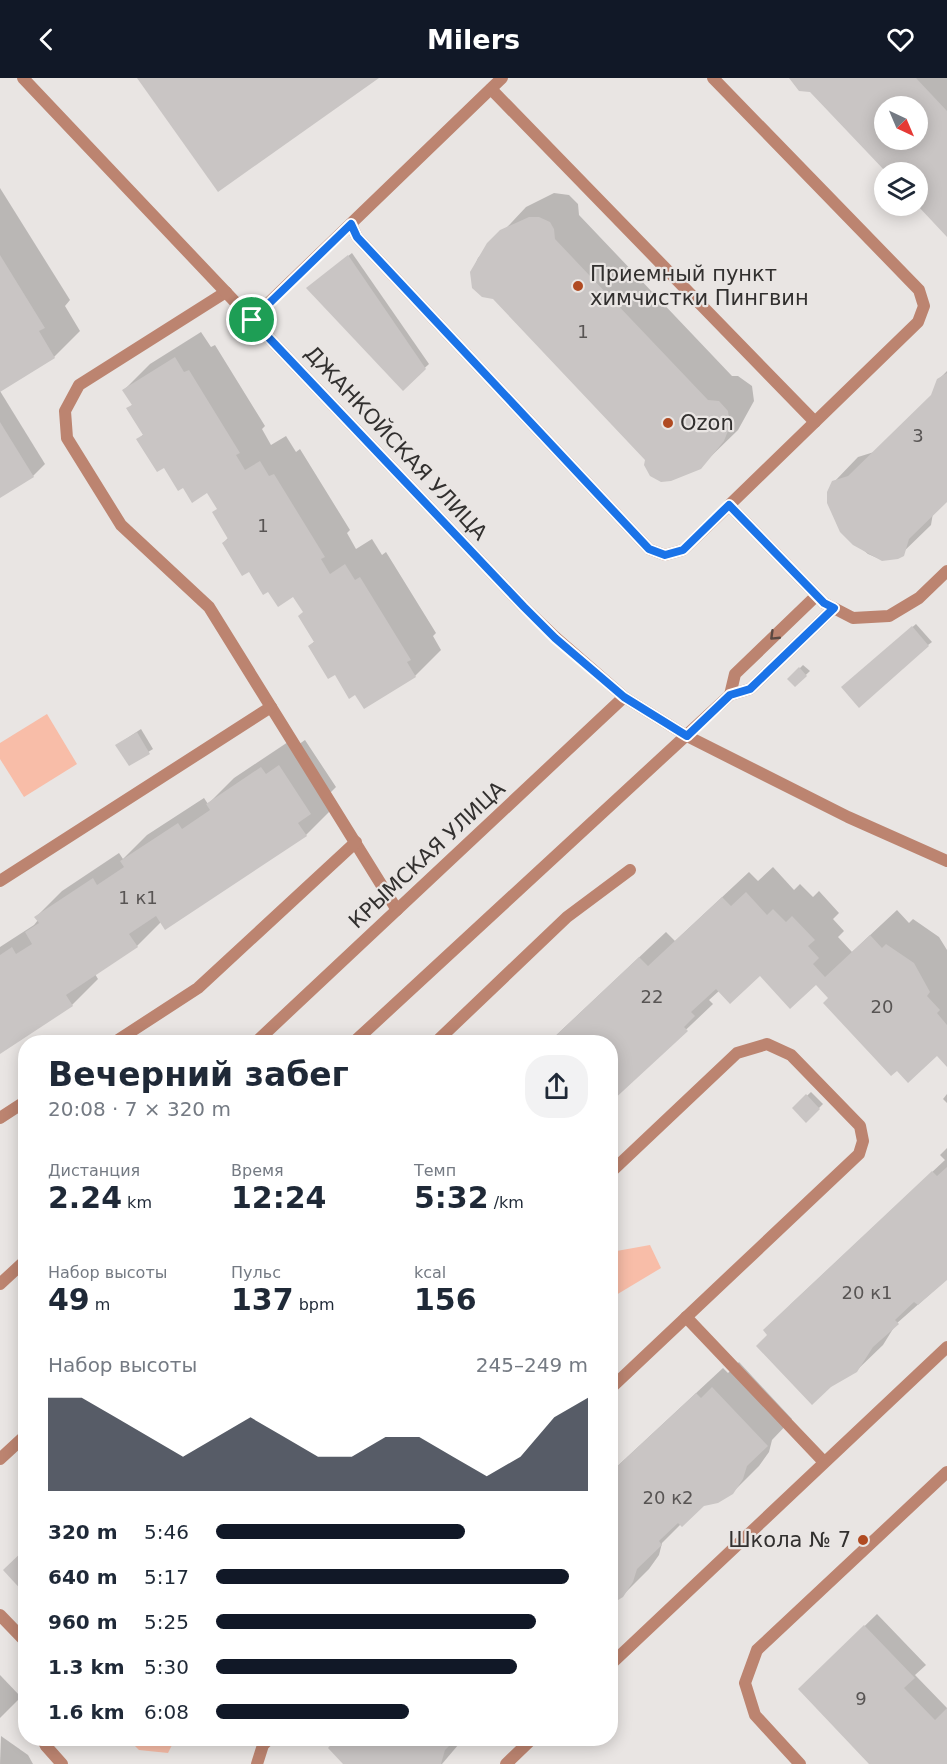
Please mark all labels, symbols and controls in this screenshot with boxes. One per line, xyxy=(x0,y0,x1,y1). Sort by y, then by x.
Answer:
icon: back xyxy=(30,23,63,56)
icon: heart xyxy=(884,23,917,56)
text: Milers xyxy=(427,24,520,55)
north arrow xyxy=(874,96,928,150)
map controls xyxy=(874,96,928,216)
button: layers xyxy=(874,162,928,216)
place label: Приемный пункт химчистки Пингвин xyxy=(590,262,809,310)
marker: Приемный пункт химчистки Пингвин xyxy=(571,279,585,293)
pin xyxy=(226,294,277,345)
icon: arrive xyxy=(235,303,268,336)
house number: 1 xyxy=(577,321,589,342)
street label: ДЖАНКОЙСКАЯ УЛИЦА xyxy=(300,340,493,545)
place label: Ozon xyxy=(680,411,734,435)
marker: Ozon xyxy=(661,416,675,430)
house number: 3 xyxy=(912,425,924,446)
house number: 1 xyxy=(257,515,269,536)
one-way arrow xyxy=(771,629,782,640)
street label: КРЫМСКАЯ УЛИЦА xyxy=(344,776,510,933)
house number: 1 к1 xyxy=(118,887,158,908)
house number: 22 xyxy=(641,986,663,1007)
house number: 20 xyxy=(871,996,893,1017)
text: Вечерний забег xyxy=(48,1055,349,1094)
button: share xyxy=(525,1055,588,1118)
text: 20:08 · 7 × 320 m xyxy=(48,1097,231,1121)
text: Дистанция xyxy=(48,1161,140,1180)
text: Время xyxy=(231,1161,284,1180)
text: Темп xyxy=(414,1161,456,1180)
text: 2.24 xyxy=(48,1180,122,1215)
text: 12:24 xyxy=(231,1180,327,1215)
text: 5:32 xyxy=(414,1180,489,1215)
text: km xyxy=(122,1193,152,1212)
text: /km xyxy=(489,1193,524,1212)
text: Набор высоты xyxy=(48,1263,167,1282)
text: Пульс xyxy=(231,1263,281,1282)
text: kcal xyxy=(414,1263,446,1282)
text: 49 xyxy=(48,1282,90,1317)
text: 137 xyxy=(231,1282,294,1317)
text: 156 xyxy=(414,1282,477,1317)
house number: 20 к1 xyxy=(842,1282,892,1303)
text: m xyxy=(90,1295,110,1314)
text: bpm xyxy=(294,1295,335,1314)
text: Набор высоты xyxy=(48,1353,197,1377)
text: 245–249 m xyxy=(476,1353,588,1377)
house number: 20 к2 xyxy=(643,1487,693,1508)
text: 320 m xyxy=(48,1520,118,1544)
text: 5:46 xyxy=(144,1520,189,1544)
place label: Школа № 7 xyxy=(728,1528,851,1552)
marker: Школа № 7 xyxy=(856,1533,870,1547)
text: 640 m xyxy=(48,1565,118,1589)
text: 5:17 xyxy=(144,1565,189,1589)
text: 960 m xyxy=(48,1610,118,1634)
text: 5:25 xyxy=(144,1610,189,1634)
text: 1.3 km xyxy=(48,1655,125,1679)
text: 5:30 xyxy=(144,1655,189,1679)
house number: 9 xyxy=(855,1688,867,1709)
text: 1.6 km xyxy=(48,1700,125,1724)
text: 6:08 xyxy=(144,1700,189,1724)

